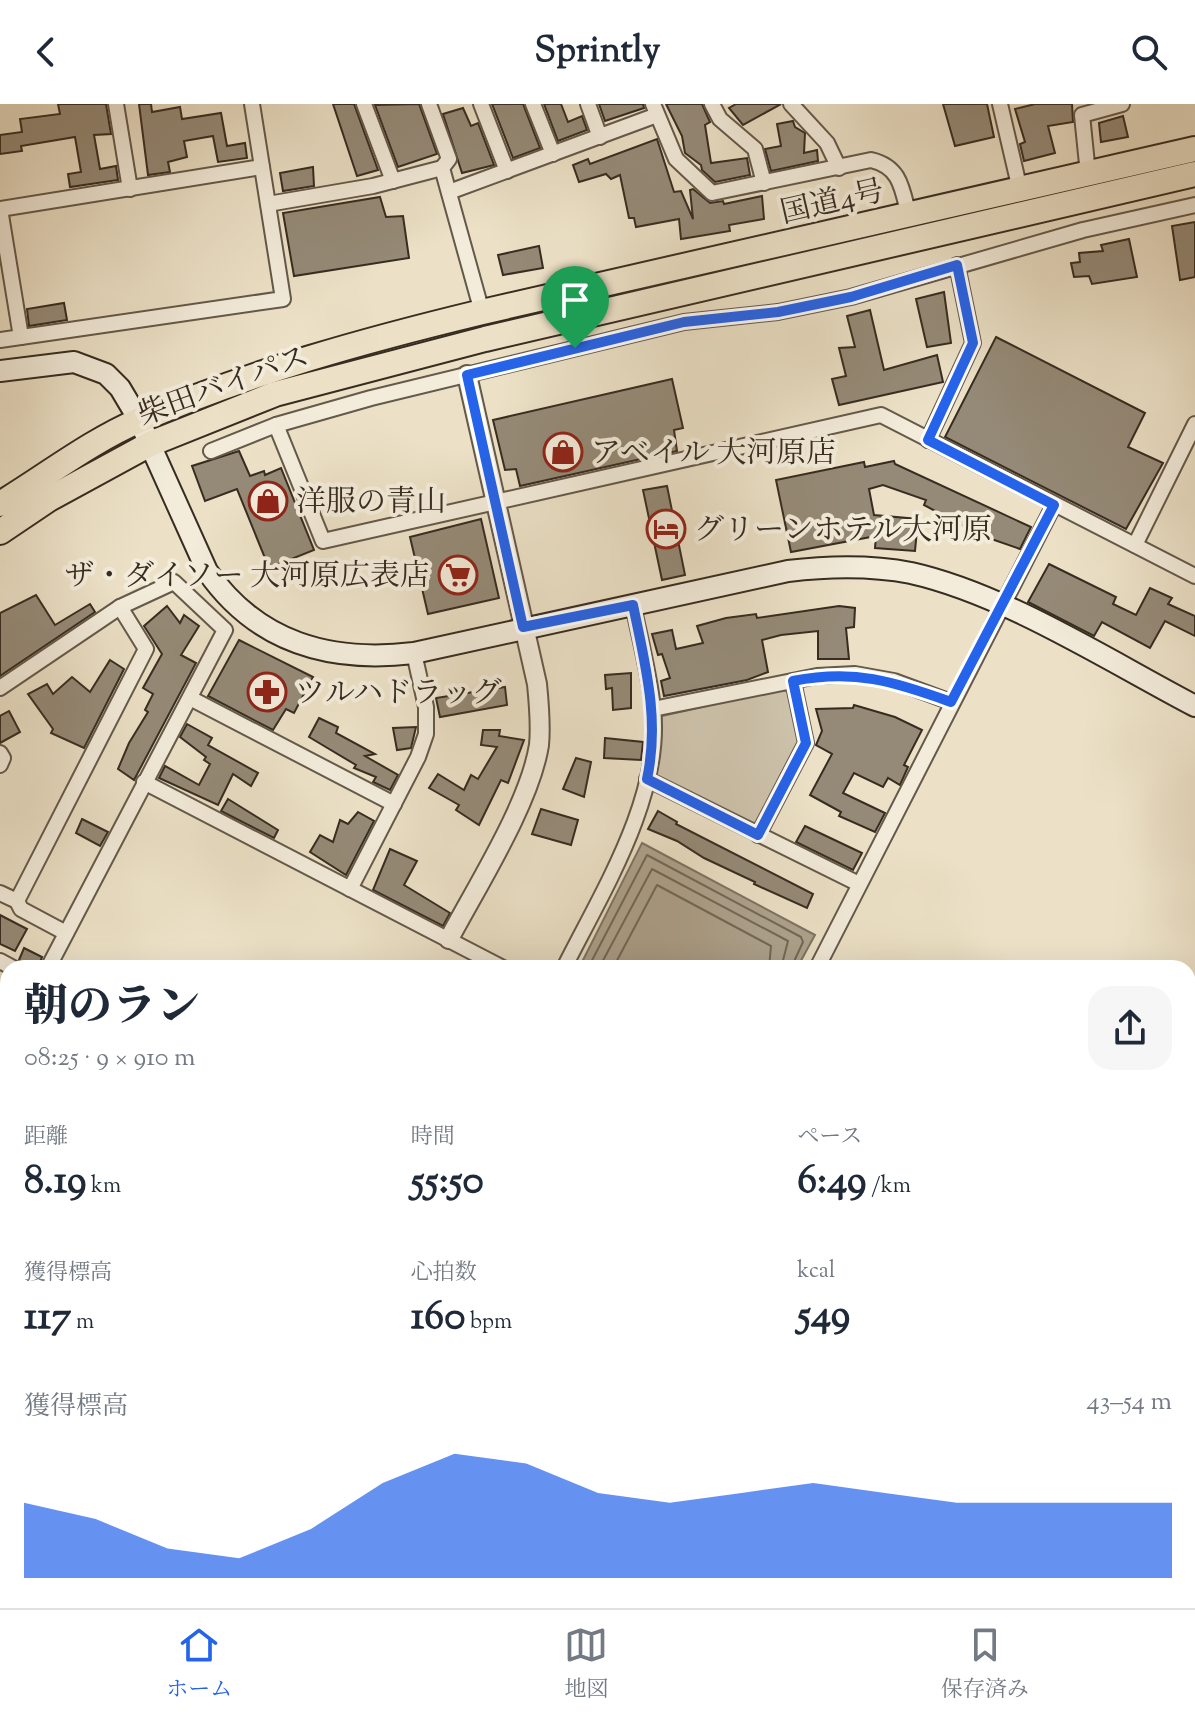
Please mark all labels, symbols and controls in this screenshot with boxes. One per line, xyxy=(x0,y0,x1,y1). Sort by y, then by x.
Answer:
text: Sprintly xyxy=(534,26,661,78)
icon: back xyxy=(24,30,68,74)
icon: search xyxy=(1127,30,1171,74)
street label: 国道4号 xyxy=(777,171,889,236)
pin xyxy=(541,266,609,348)
icon: arrive xyxy=(553,278,597,322)
street label: 柴田バイパス xyxy=(132,336,316,438)
shop icon: アベイル 大河原店 xyxy=(542,431,584,473)
place label: アベイル 大河原店 xyxy=(591,433,836,476)
shop icon: 洋服の青山 xyxy=(247,480,289,522)
place label: 洋服の青山 xyxy=(296,482,446,525)
hotel icon: グリーンホテル大河原 xyxy=(645,508,687,550)
place label: グリーンホテル大河原 xyxy=(694,510,992,553)
supermarket icon: ザ・ダイソー 大河原広表店 xyxy=(437,554,479,596)
place label: ザ・ダイソー 大河原広表店 xyxy=(64,556,430,599)
pharmacy icon: ツルハドラッグ xyxy=(246,671,288,713)
place label: ツルハドラッグ xyxy=(295,673,502,716)
text: 朝のラン xyxy=(24,978,200,1041)
button: share xyxy=(1088,986,1172,1070)
text: 08:25 · 9 × 910 m xyxy=(24,1040,196,1077)
text: 距離 xyxy=(24,1122,68,1154)
text: 時間 xyxy=(411,1122,455,1154)
text: ペース xyxy=(797,1122,862,1154)
text: 8.19 xyxy=(24,1154,86,1211)
text: 55:50 xyxy=(411,1154,484,1211)
text: 6:49 xyxy=(797,1154,866,1211)
text: km xyxy=(86,1171,121,1203)
text: /km xyxy=(866,1171,911,1203)
text: kcal xyxy=(797,1256,835,1288)
text: 獲得標高 xyxy=(24,1258,112,1290)
text: 心拍数 xyxy=(411,1258,477,1290)
text: 549 xyxy=(797,1288,850,1345)
text: 117 xyxy=(24,1290,71,1347)
text: 160 xyxy=(411,1290,465,1347)
text: m xyxy=(71,1307,94,1339)
text: bpm xyxy=(465,1307,512,1339)
text: 43–54 m xyxy=(1087,1384,1172,1421)
text: 獲得標高 xyxy=(24,1389,128,1426)
tab: ホーム xyxy=(166,1623,232,1707)
tab: 地図 xyxy=(564,1623,609,1707)
tab: 保存済み xyxy=(941,1623,1029,1707)

